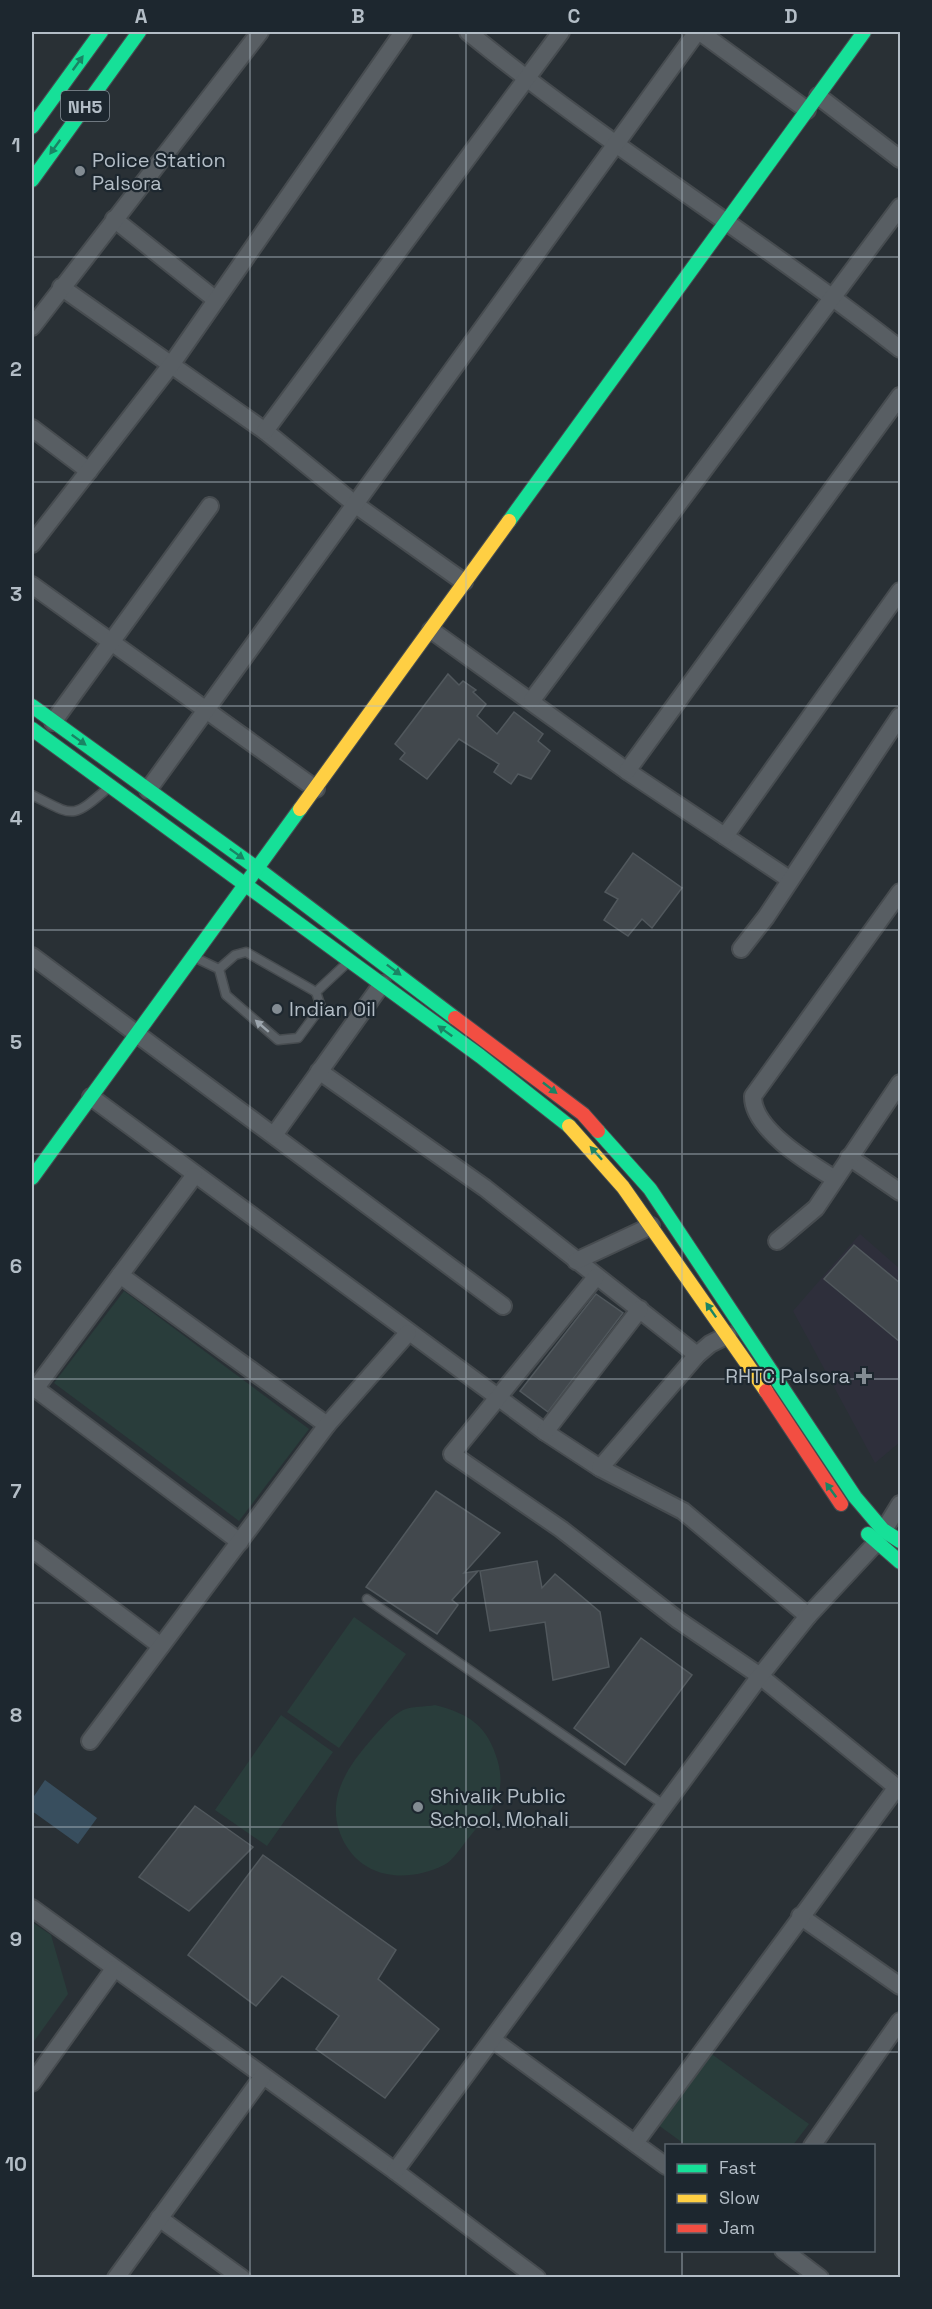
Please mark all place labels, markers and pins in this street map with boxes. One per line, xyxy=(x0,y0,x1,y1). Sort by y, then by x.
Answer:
place label: Police Station Palsora xyxy=(92,147,226,196)
marker: Police Station Palsora xyxy=(73,164,87,178)
place label: Indian Oil xyxy=(289,996,376,1022)
marker: Indian Oil xyxy=(270,1002,284,1016)
place label: RHTC Palsora xyxy=(725,1363,850,1389)
marker: RHTC Palsora xyxy=(855,1367,873,1385)
place label: Shivalik Public School, Mohali xyxy=(430,1783,569,1832)
marker: Shivalik Public School, Mohali xyxy=(411,1800,425,1814)

